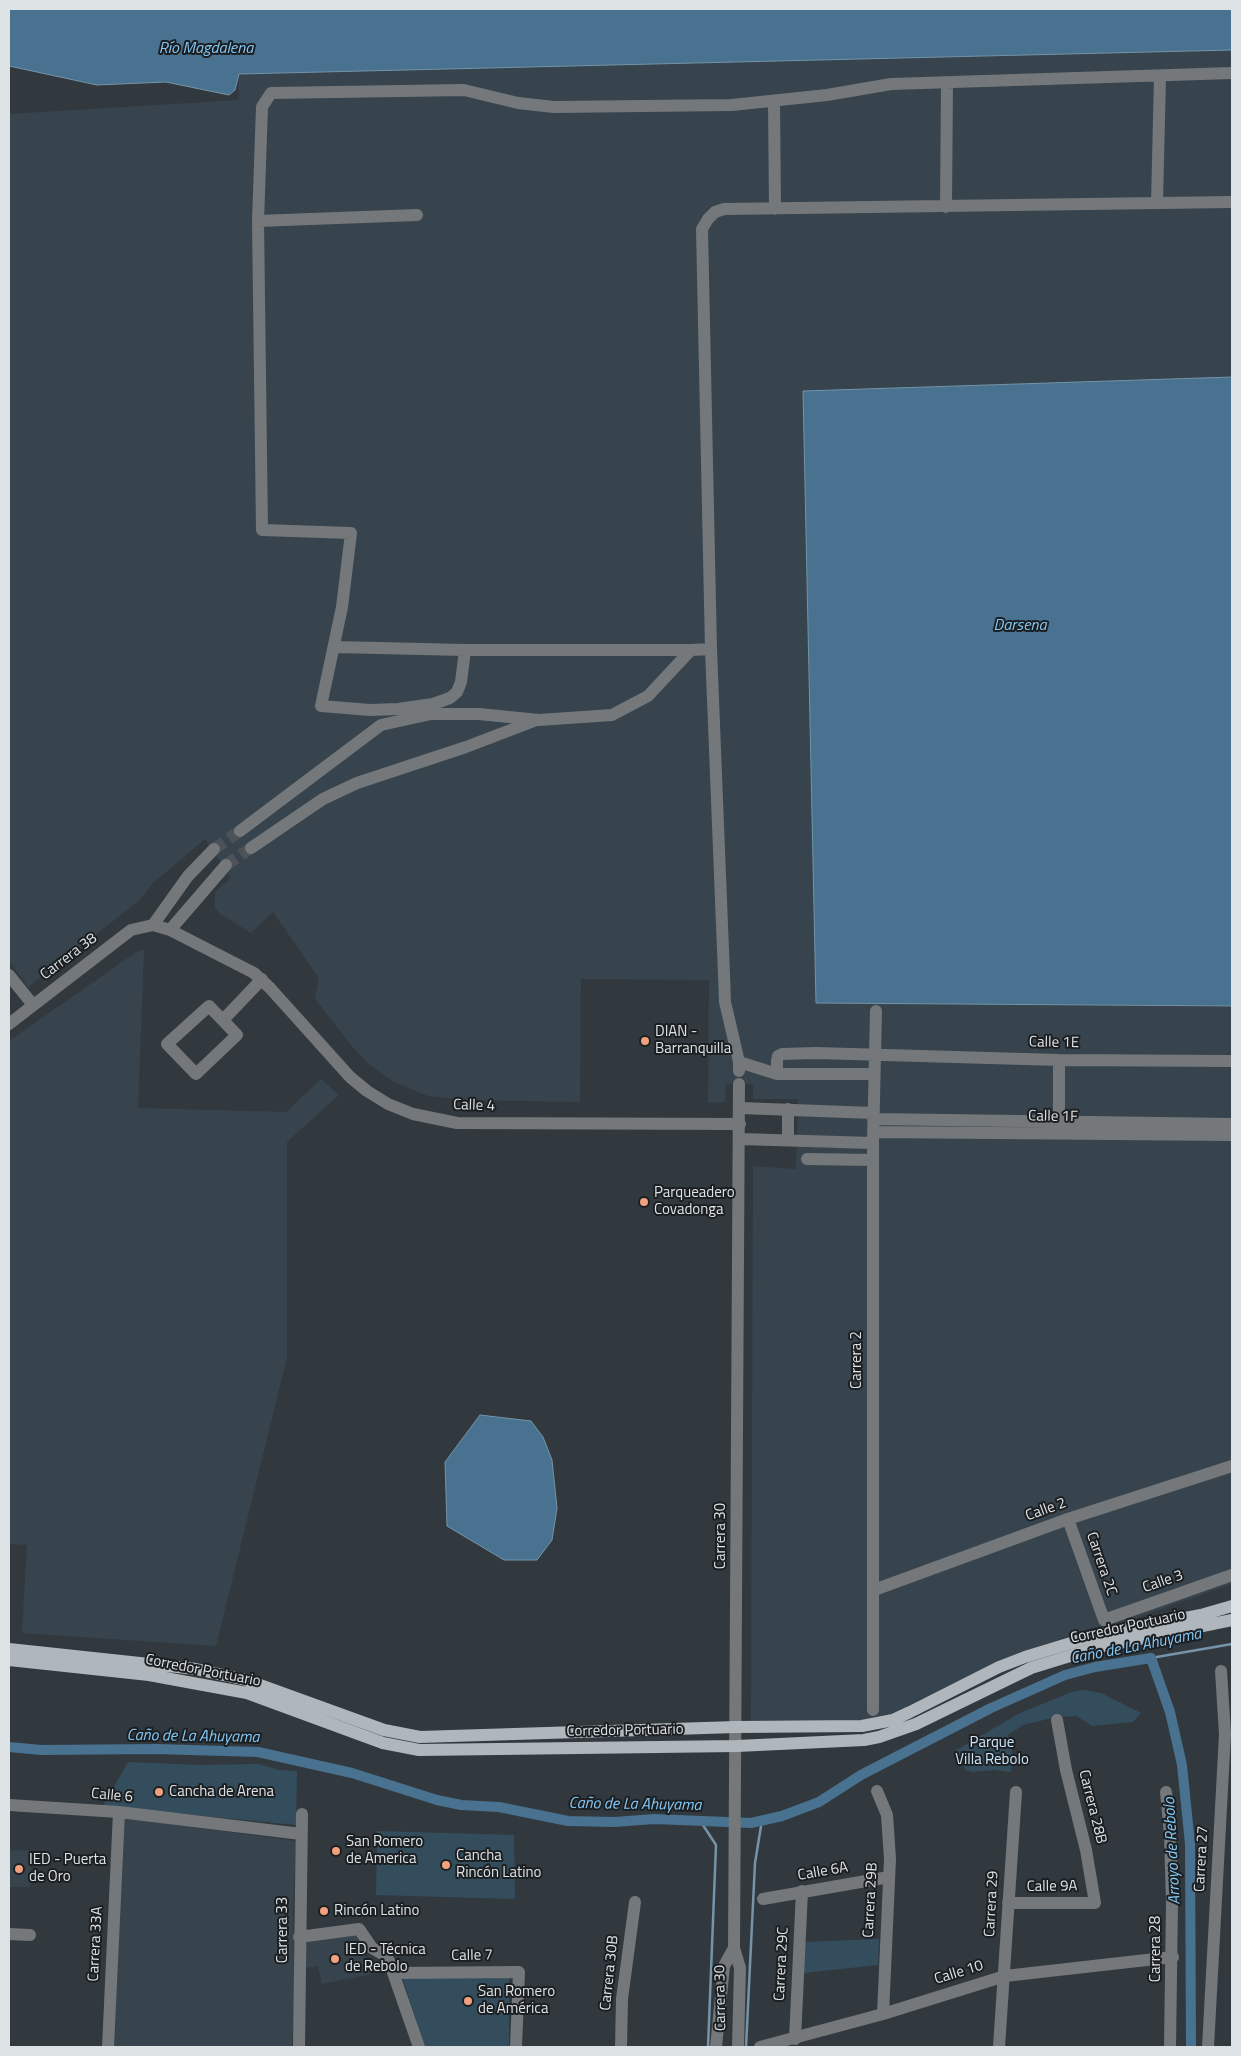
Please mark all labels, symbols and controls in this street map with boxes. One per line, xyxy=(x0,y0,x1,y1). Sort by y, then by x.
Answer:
water label: Río Magdalena xyxy=(159,39,253,59)
water label: Darsena xyxy=(994,616,1046,636)
street label: Carrera 38 xyxy=(37,930,101,984)
place label: DIAN - Barranquilla xyxy=(655,1023,731,1058)
street label: Calle 1E xyxy=(1029,1034,1079,1052)
marker: DIAN - Barranquilla xyxy=(639,1035,651,1047)
street label: Calle 4 xyxy=(453,1096,495,1116)
street label: Calle 1F xyxy=(1028,1108,1078,1126)
place label: Parqueadero Covadonga xyxy=(654,1184,735,1219)
marker: Parqueadero Covadonga xyxy=(638,1196,650,1208)
street label: Carrera 2 xyxy=(848,1331,866,1389)
street label: Calle 2 xyxy=(1023,1494,1069,1526)
street label: Carrera 30 xyxy=(712,1503,730,1569)
street label: Carrera 2C xyxy=(1082,1530,1120,1598)
street label: Calle 3 xyxy=(1140,1567,1186,1597)
street label: Corredor Portuario xyxy=(1069,1606,1187,1648)
water label: Caño de La Ahuyama xyxy=(1069,1625,1203,1669)
street label: Corredor Portuario xyxy=(144,1651,262,1691)
street label: Corredor Portuario xyxy=(566,1721,684,1741)
water label: Caño de La Ahuyama xyxy=(126,1726,260,1748)
park label: Parque Villa Rebolo xyxy=(955,1734,1029,1769)
street label: Carrera 28B xyxy=(1074,1768,1110,1846)
place label: Cancha de Arena xyxy=(169,1783,274,1801)
street label: Calle 6 xyxy=(90,1785,134,1807)
marker: Cancha de Arena xyxy=(153,1786,165,1798)
water label: Caño de La Ahuyama xyxy=(568,1794,702,1816)
water label: Arroyo de Rebolo xyxy=(1161,1797,1185,1905)
street label: Carrera 27 xyxy=(1191,1825,1213,1893)
place label: San Romero de America xyxy=(346,1833,423,1868)
marker: San Romero de America xyxy=(330,1845,342,1857)
place label: Cancha Rincón Latino xyxy=(456,1847,542,1882)
place label: IED - Puerta de Oro xyxy=(29,1851,106,1886)
marker: Cancha Rincón Latino xyxy=(440,1859,452,1871)
street label: Calle 6A xyxy=(796,1859,850,1885)
street label: Carrera 29B xyxy=(860,1862,882,1938)
marker: IED - Puerta de Oro xyxy=(13,1863,25,1875)
street label: Carrera 29 xyxy=(981,1870,1003,1938)
street label: Calle 9A xyxy=(1026,1878,1078,1896)
street label: Carrera 33 xyxy=(274,1897,292,1963)
place label: Rincón Latino xyxy=(334,1902,420,1920)
marker: Rincón Latino xyxy=(318,1905,330,1917)
street label: Carrera 33A xyxy=(85,1906,107,1982)
street label: Carrera 28 xyxy=(1147,1916,1165,1982)
street label: Carrera 29C xyxy=(771,1926,793,2002)
street label: Carrera 30B xyxy=(597,1935,623,2011)
place label: IED - Técnica de Rebolo xyxy=(345,1941,426,1976)
street label: Calle 7 xyxy=(451,1947,493,1965)
marker: IED - Técnica de Rebolo xyxy=(329,1953,341,1965)
street label: Calle 10 xyxy=(932,1957,986,1989)
street label: Carrera 30 xyxy=(711,1965,731,2031)
place label: San Romero de América xyxy=(478,1983,555,2018)
marker: San Romero de América xyxy=(462,1995,474,2007)

